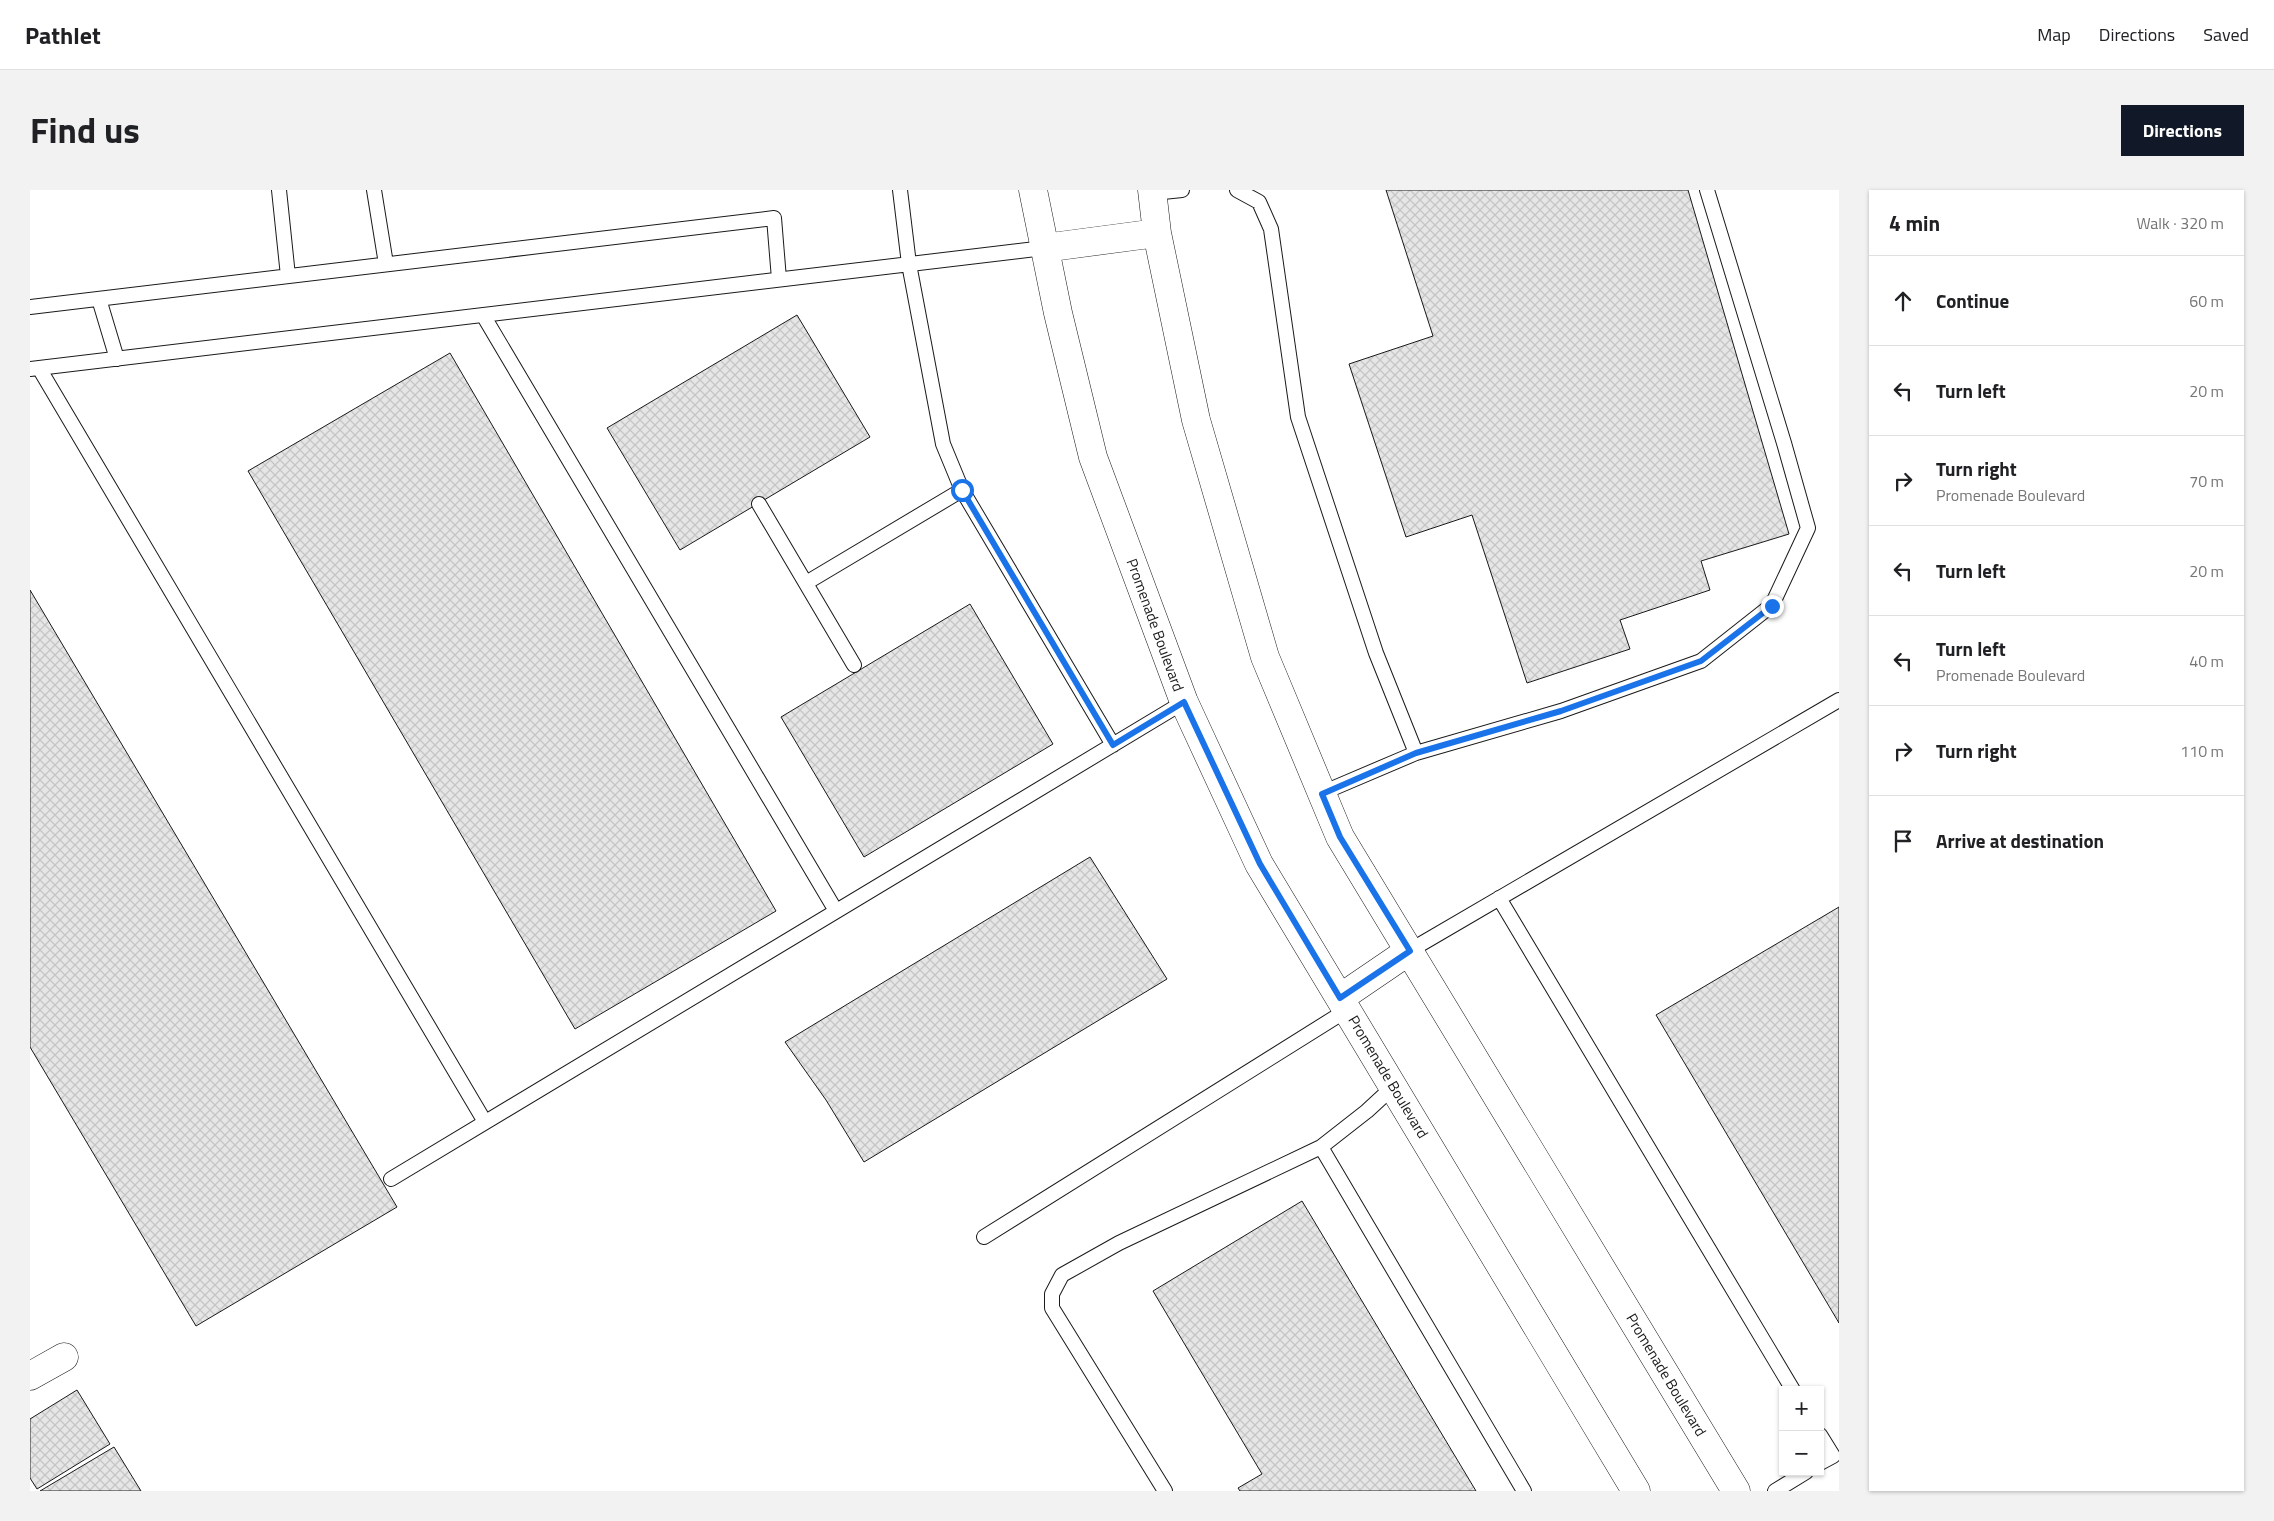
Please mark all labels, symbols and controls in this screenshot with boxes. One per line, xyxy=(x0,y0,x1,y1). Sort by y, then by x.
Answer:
text: Pathlet xyxy=(25,17,101,53)
text: Map xyxy=(2037,21,2071,48)
text: Directions xyxy=(2099,21,2175,48)
text: Saved xyxy=(2203,21,2249,48)
text: Find us xyxy=(30,103,140,157)
button: Directions xyxy=(2121,105,2244,156)
text: 4 min xyxy=(1889,207,1940,239)
text: Walk · 320 m xyxy=(2136,211,2224,235)
text: Continue xyxy=(1936,286,2009,315)
icon: ahead xyxy=(1889,287,1917,315)
text: 60 m xyxy=(2189,289,2224,313)
text: Turn left xyxy=(1936,376,2006,405)
icon: left xyxy=(1889,377,1917,405)
text: 20 m xyxy=(2189,379,2224,403)
text: Turn right xyxy=(1936,454,2017,483)
icon: right xyxy=(1889,467,1917,495)
text: 70 m xyxy=(2189,469,2224,493)
route start xyxy=(951,479,974,502)
text: Promenade Boulevard xyxy=(1936,483,2085,507)
street label: Promenade Boulevard xyxy=(1121,555,1190,695)
text: Turn left xyxy=(1936,556,2006,585)
icon: left xyxy=(1889,557,1917,585)
text: 20 m xyxy=(2189,559,2224,583)
route end xyxy=(1761,595,1784,618)
text: Turn left xyxy=(1936,634,2006,663)
icon: left xyxy=(1889,647,1917,675)
text: 40 m xyxy=(2189,649,2224,673)
text: Promenade Boulevard xyxy=(1936,663,2085,687)
text: Turn right xyxy=(1936,736,2017,765)
icon: right xyxy=(1889,737,1917,765)
text: 110 m xyxy=(2180,739,2224,763)
text: Arrive at destination xyxy=(1936,826,2104,855)
icon: arrive xyxy=(1889,827,1917,855)
street label: Promenade Boulevard xyxy=(1343,1011,1434,1143)
street label: Promenade Boulevard xyxy=(1621,1309,1712,1441)
map controls xyxy=(1779,1386,1824,1476)
button: + xyxy=(1779,1386,1824,1431)
button: − xyxy=(1779,1431,1824,1476)

